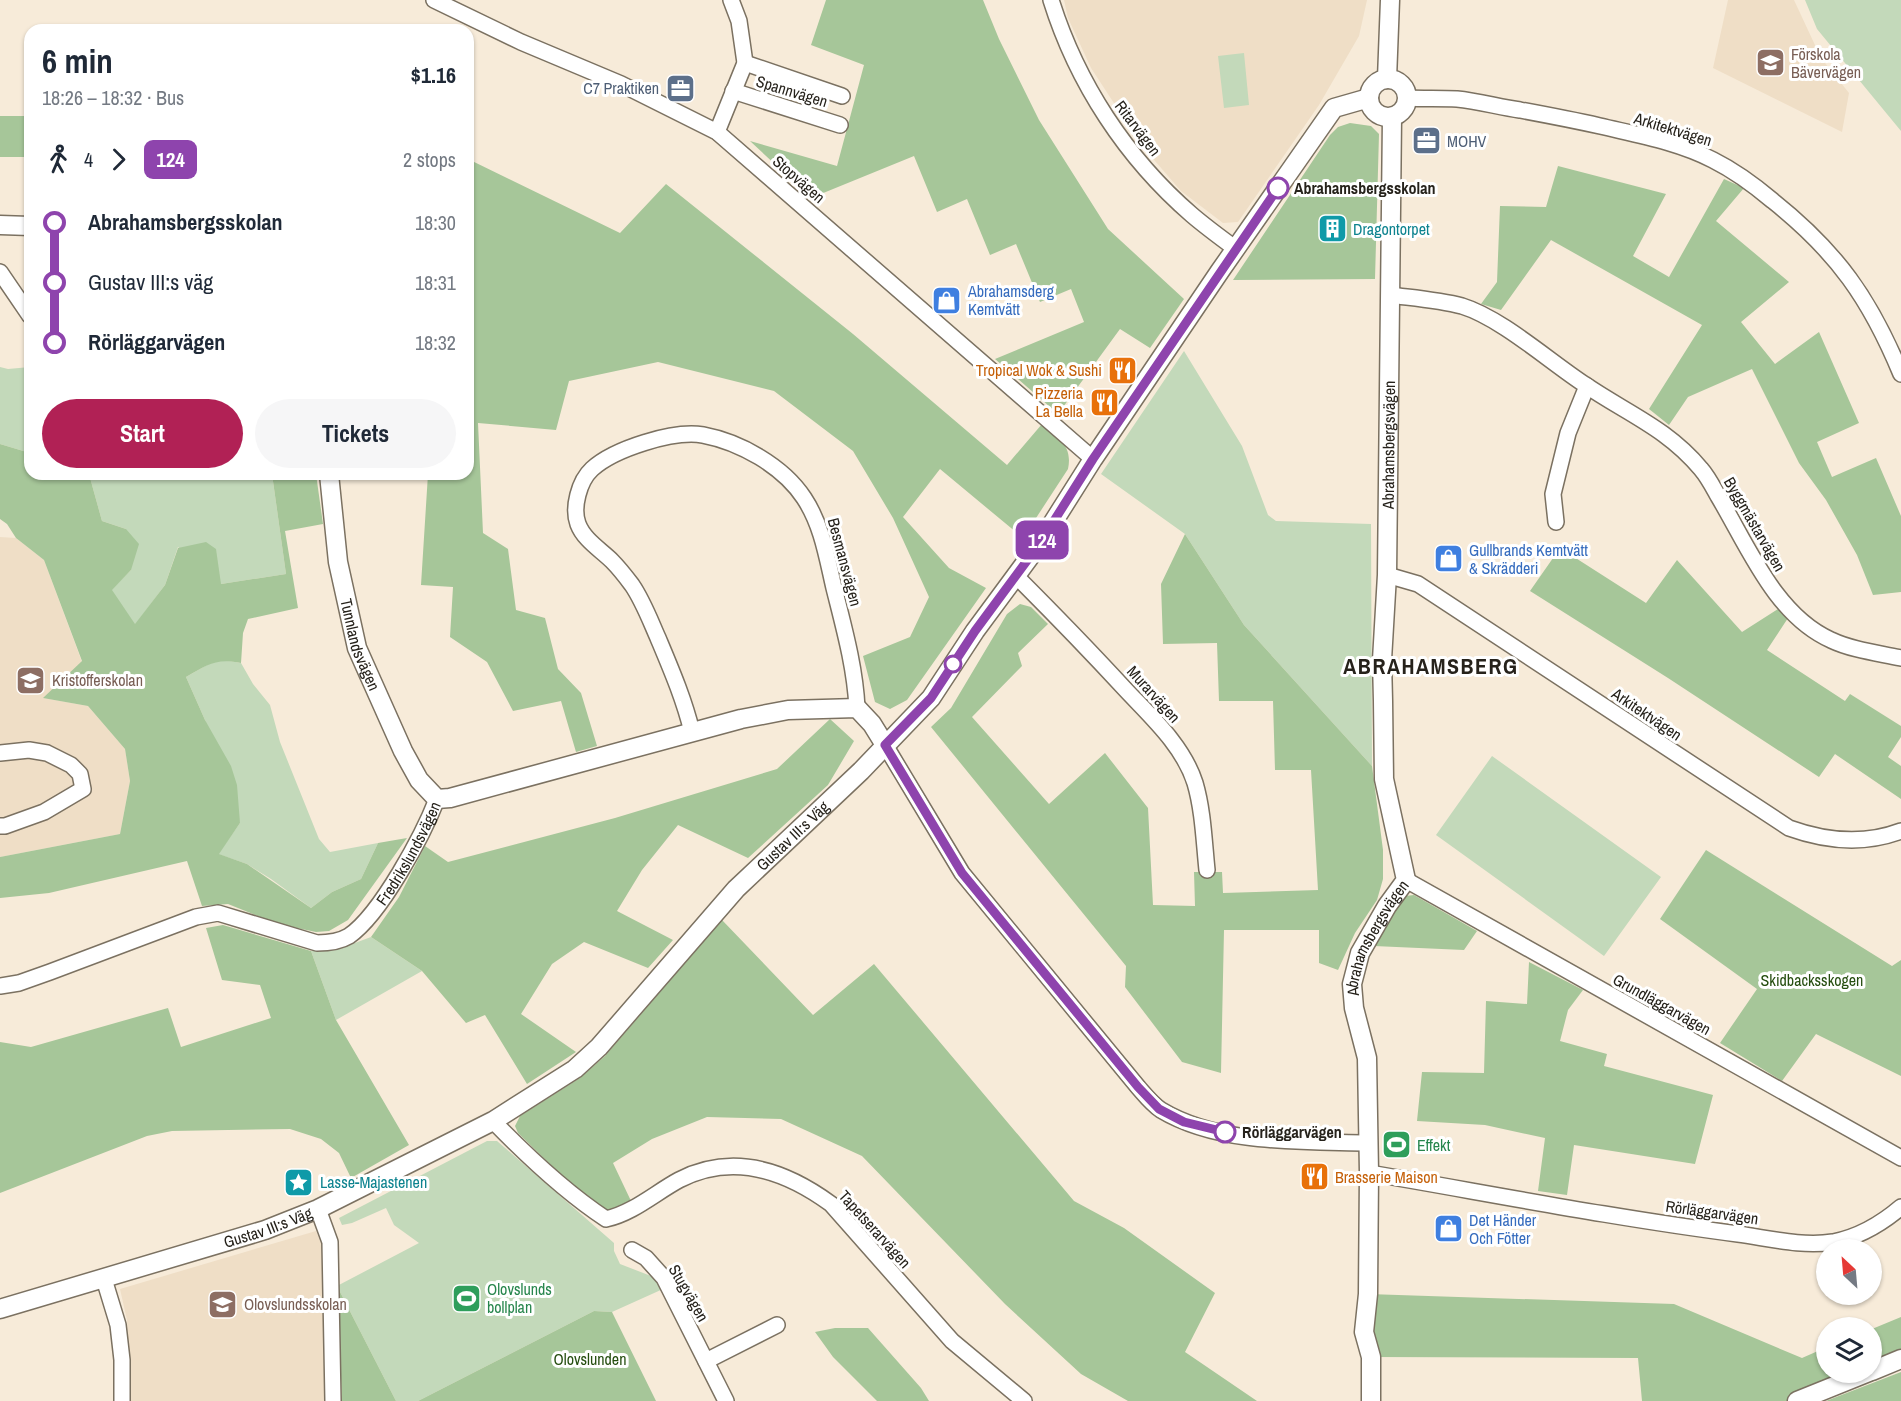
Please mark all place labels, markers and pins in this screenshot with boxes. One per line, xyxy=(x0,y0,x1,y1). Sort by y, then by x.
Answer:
place label: Förskola Bävervägen xyxy=(1791,43,1861,83)
school or university icon: Förskola Bävervägen xyxy=(1754,47,1786,79)
office icon: C7 Praktiken xyxy=(664,72,696,104)
place label: C7 Praktiken xyxy=(583,77,659,99)
office icon: MOHV xyxy=(1410,125,1442,157)
place label: MOHV xyxy=(1447,130,1487,152)
marker: Abrahamsbergsskolan xyxy=(1267,177,1289,199)
place label: Abrahamsbergsskolan xyxy=(1294,177,1435,199)
building icon: Dragontorpet xyxy=(1316,213,1348,245)
place label: Dragontorpet xyxy=(1353,218,1430,240)
place label: Abrahamsderg Kemtvätt xyxy=(967,280,1055,320)
shop icon: Abrahamsderg Kemtvätt xyxy=(931,284,963,316)
restaurant icon: Tropical Wok & Sushi xyxy=(1107,354,1139,386)
place label: Tropical Wok & Sushi xyxy=(976,359,1102,381)
place label: Pizzeria La Bella xyxy=(1035,382,1084,422)
restaurant icon: Pizzeria La Bella xyxy=(1088,386,1120,418)
place label: Gullbrands Kemtvätt & Skrädderi xyxy=(1469,539,1588,579)
shop icon: Gullbrands Kemtvätt & Skrädderi xyxy=(1432,543,1464,575)
unlabelled marker xyxy=(944,655,962,673)
school or university icon: Kristofferskolan xyxy=(15,664,47,696)
place label: Kristofferskolan xyxy=(52,669,143,691)
marker: Rörläggarvägen xyxy=(1214,1121,1236,1143)
place label: Rörläggarvägen xyxy=(1242,1121,1342,1143)
sports icon: Effekt xyxy=(1380,1129,1412,1161)
place label: Effekt xyxy=(1417,1134,1451,1156)
restaurant icon: Brasserie Maison xyxy=(1298,1161,1330,1193)
place icon: Lasse-Majastenen xyxy=(283,1166,315,1198)
place label: Brasserie Maison xyxy=(1335,1166,1438,1188)
place label: Lasse-Majastenen xyxy=(320,1171,427,1193)
place label: Det Händer Och Fötter xyxy=(1469,1209,1537,1249)
shop icon: Det Händer Och Fötter xyxy=(1432,1213,1464,1245)
place label: Olovslunds bollplan xyxy=(487,1278,552,1318)
sports icon: Olovslunds bollplan xyxy=(450,1282,482,1314)
school or university icon: Olovslundsskolan xyxy=(207,1288,239,1320)
place label: Olovslundsskolan xyxy=(244,1293,347,1315)

